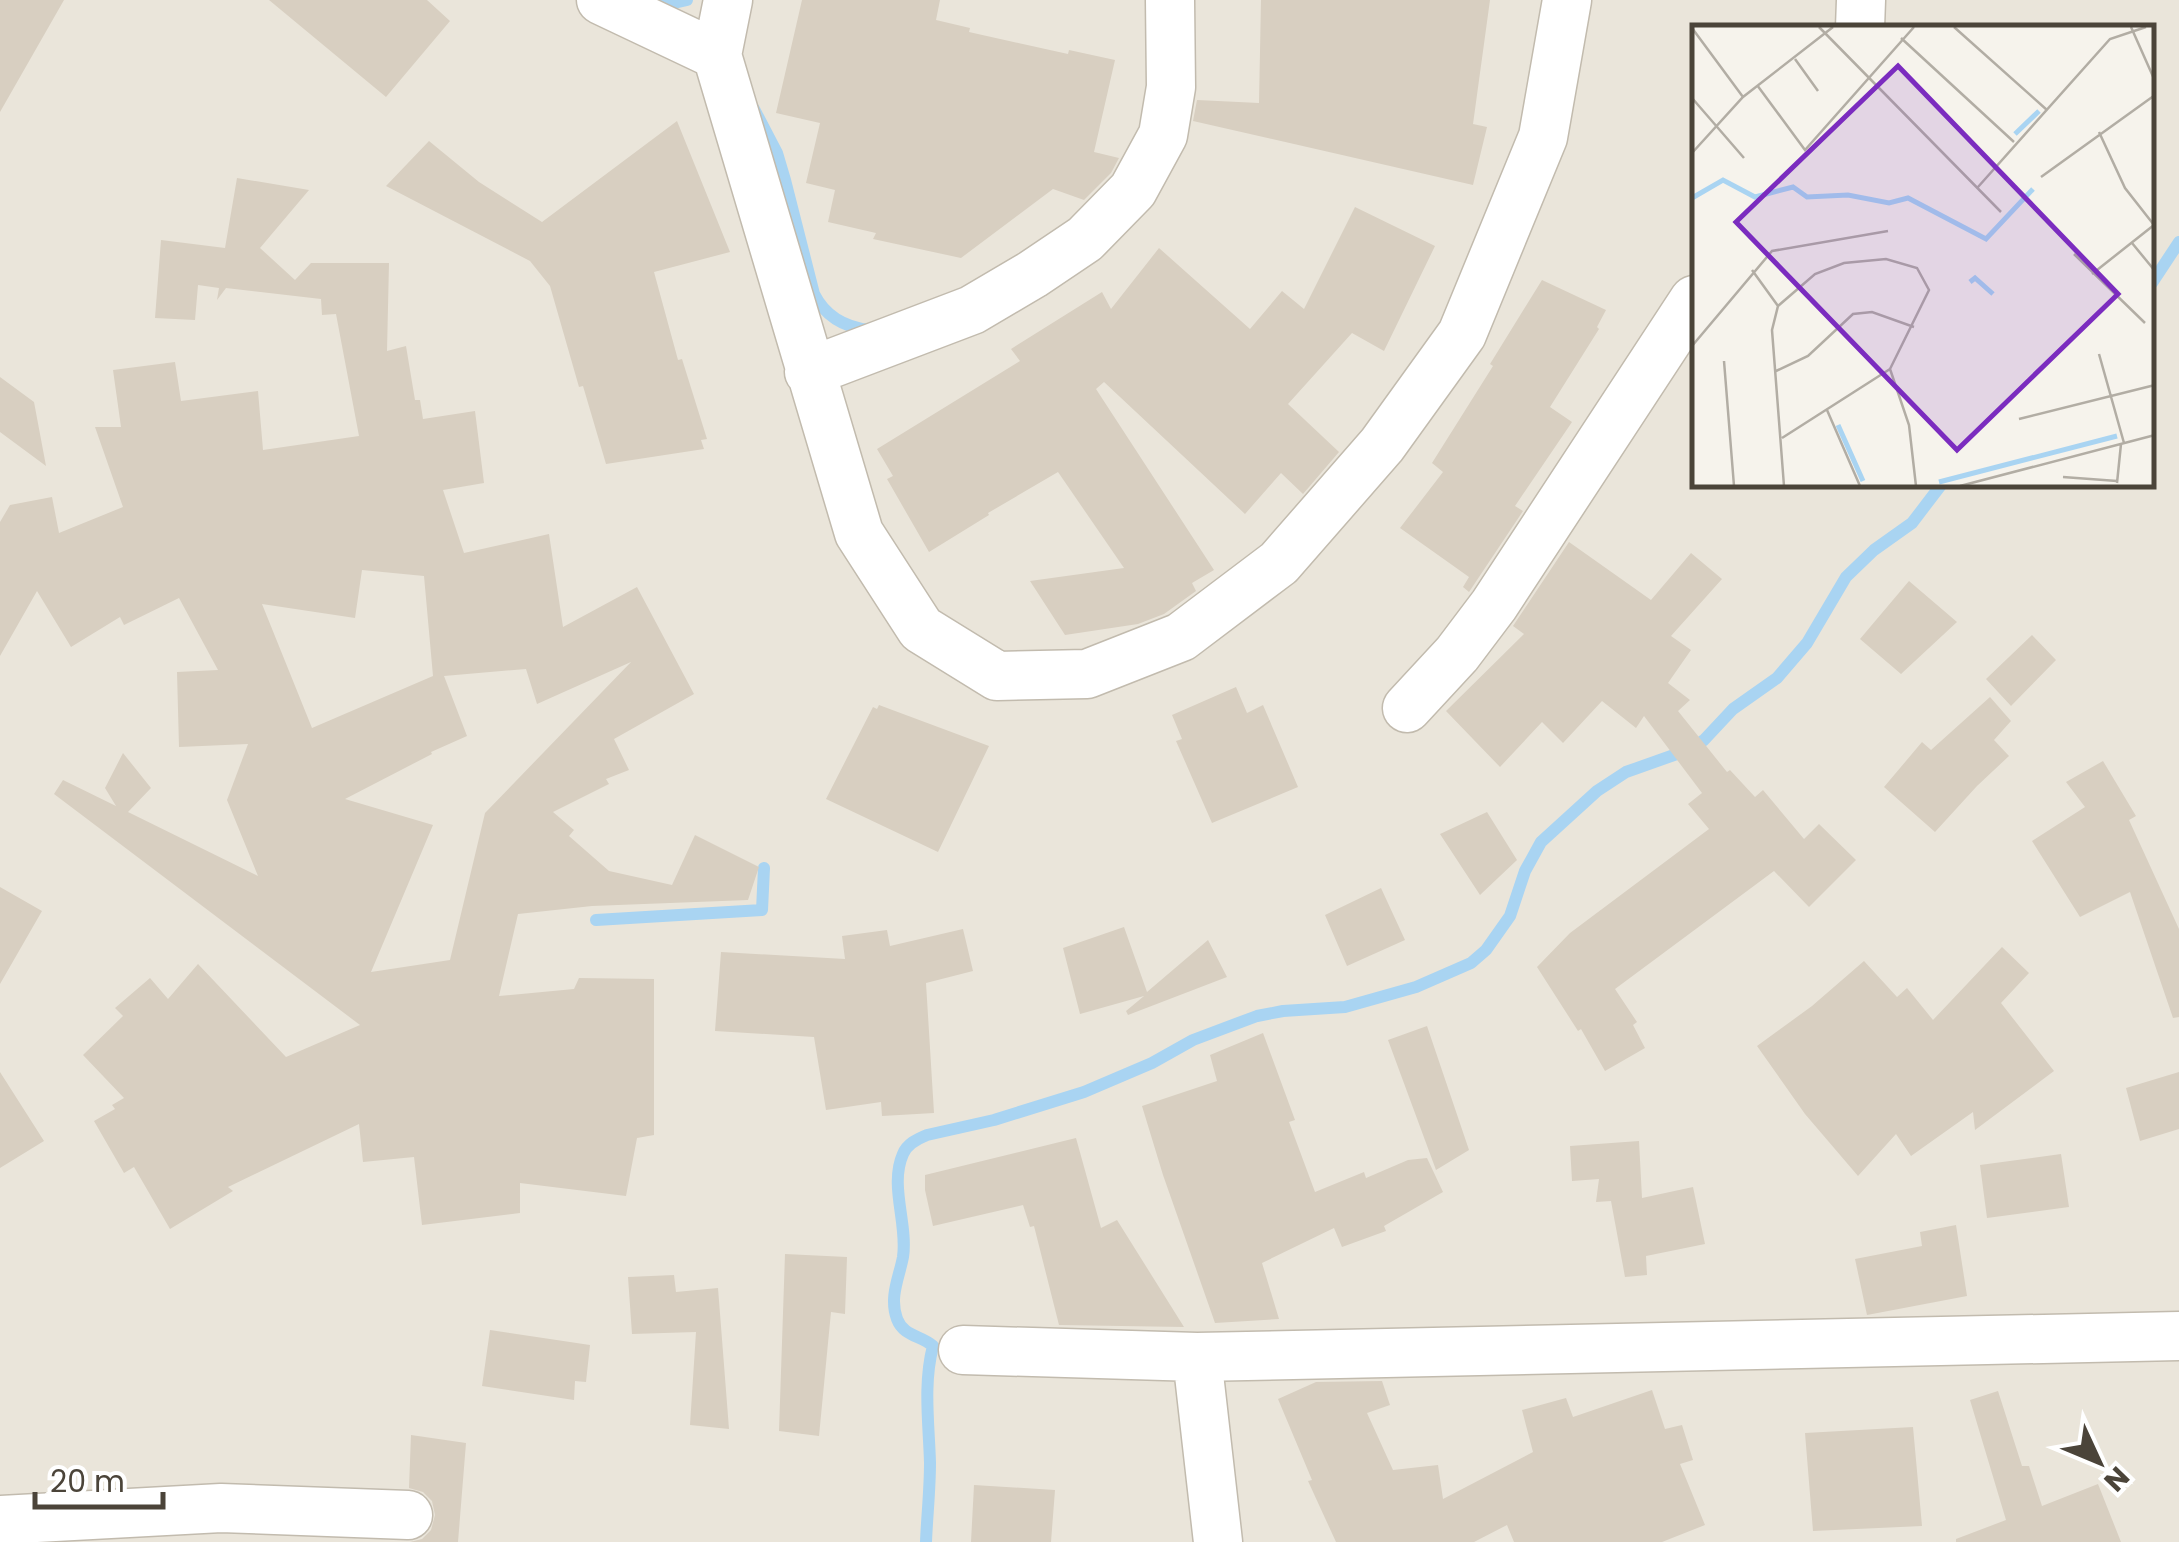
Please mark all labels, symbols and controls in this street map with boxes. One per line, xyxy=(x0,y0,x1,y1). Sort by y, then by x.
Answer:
inset map xyxy=(1692,25,2154,488)
north arrow xyxy=(2049,1412,2149,1512)
scale bar xyxy=(35,1447,162,1509)
text: N xyxy=(2095,1458,2138,1500)
text: 20 m xyxy=(50,1460,125,1503)

